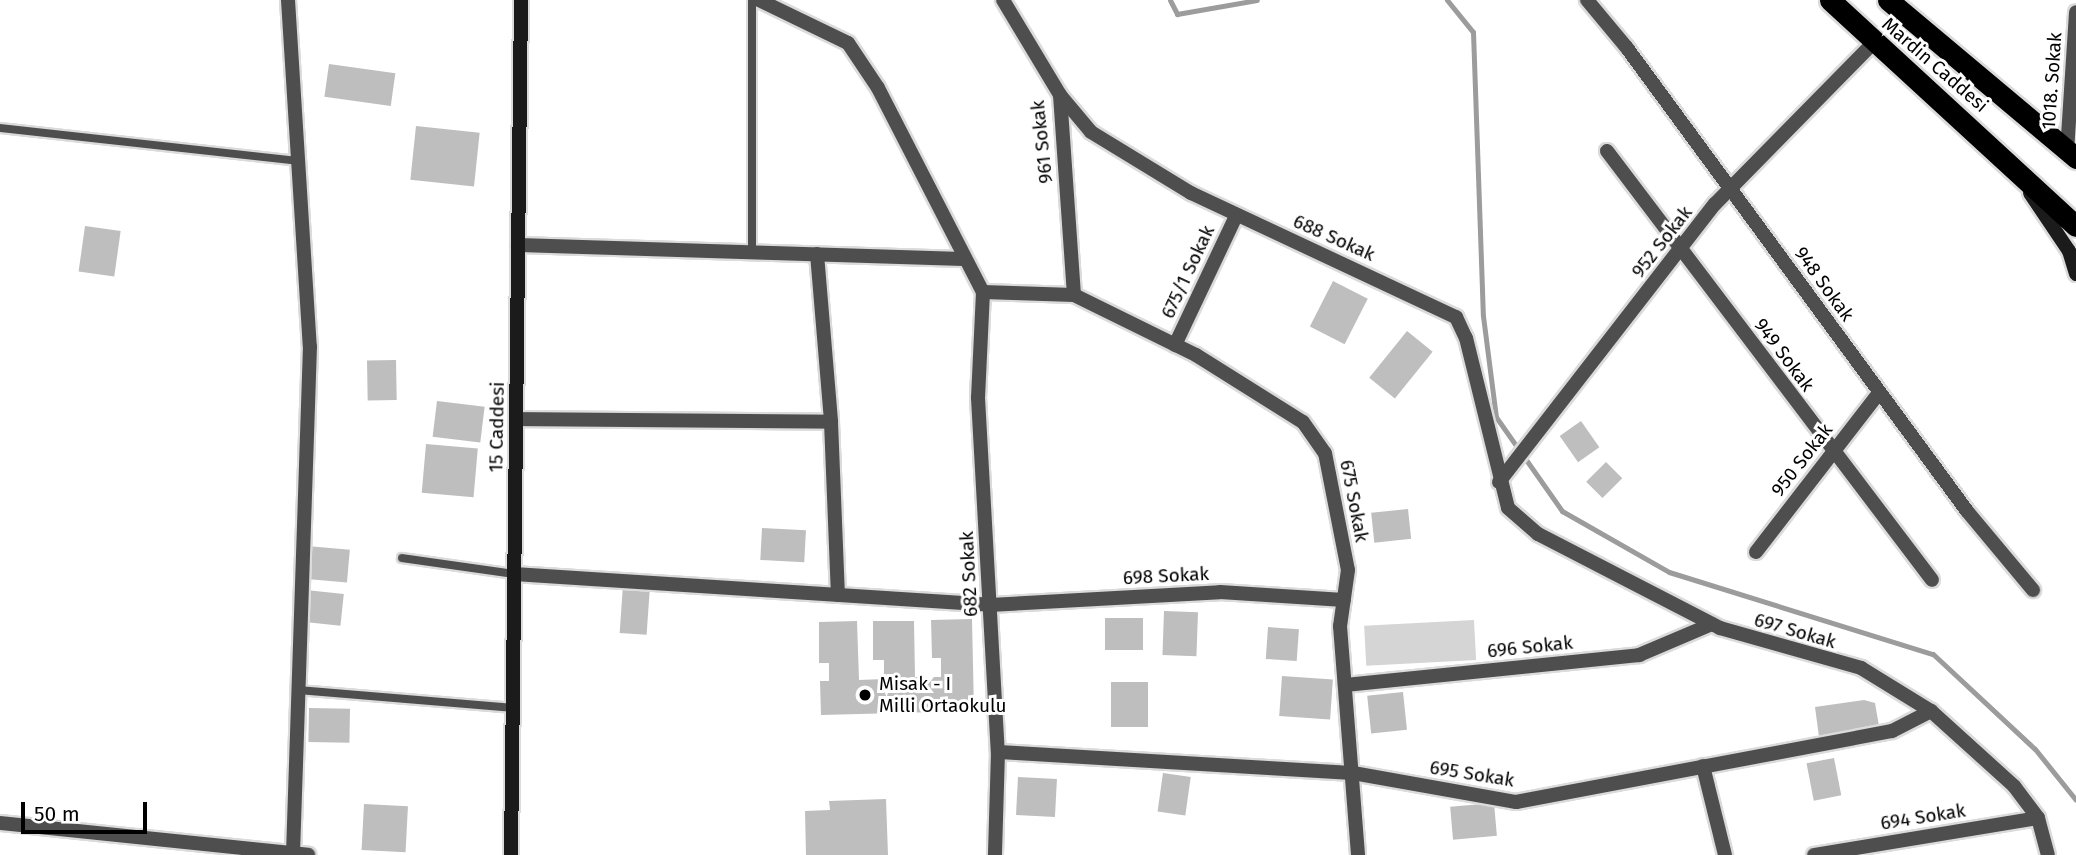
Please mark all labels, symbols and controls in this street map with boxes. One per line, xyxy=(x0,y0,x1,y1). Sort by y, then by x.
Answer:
street label: Mardin Caddesi xyxy=(1877,13,1993,117)
street label: 1018. Sokak xyxy=(2037,32,2067,130)
street label: 961 Sokak xyxy=(1026,99,1058,185)
street label: 952 Sokak xyxy=(1627,202,1697,282)
street label: 688 Sokak xyxy=(1290,210,1378,266)
street label: 675/1 Sokak xyxy=(1157,222,1219,322)
street label: 948 Sokak xyxy=(1789,242,1859,326)
street label: 949 Sokak xyxy=(1749,314,1819,396)
street label: 15 Caddesi xyxy=(485,381,509,473)
street label: 950 Sokak xyxy=(1767,419,1837,501)
street label: 675 Sokak xyxy=(1335,458,1373,544)
street label: 682 Sokak xyxy=(955,531,983,617)
street label: 698 Sokak xyxy=(1122,562,1210,590)
street label: 697 Sokak xyxy=(1752,608,1838,654)
street label: 696 Sokak xyxy=(1486,631,1574,663)
place label: Misak - I Milli Ortaokulu xyxy=(879,673,1007,717)
marker: Misak - I Milli Ortaokulu xyxy=(857,687,873,703)
street label: 695 Sokak xyxy=(1428,756,1516,792)
scale bar xyxy=(24,788,150,832)
street label: 694 Sokak xyxy=(1879,799,1967,835)
text: 50 m xyxy=(34,801,80,827)

